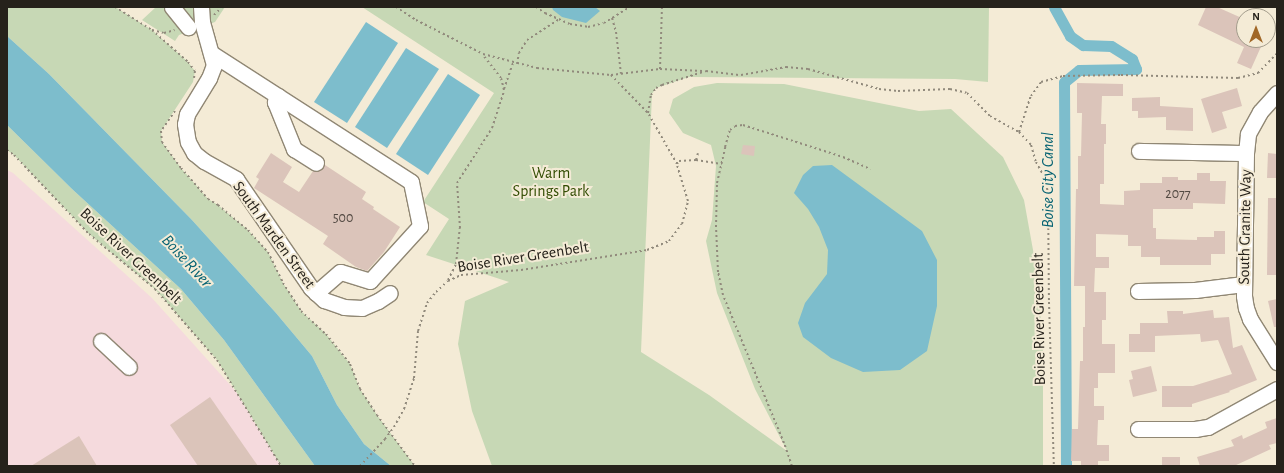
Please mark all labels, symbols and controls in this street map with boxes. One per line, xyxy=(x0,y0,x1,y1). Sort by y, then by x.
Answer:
north arrow xyxy=(1236,8,1276,48)
text: N xyxy=(1252,11,1260,22)
water label: Boise City Canal xyxy=(1038,132,1058,228)
park label: Warm Springs Park xyxy=(513,163,589,201)
street label: South Granite Way xyxy=(1234,169,1256,285)
street label: South Marden Street xyxy=(229,177,319,293)
house number: 2077 xyxy=(1165,186,1191,202)
street label: Boise River Greenbelt xyxy=(76,204,186,308)
house number: 500 xyxy=(333,210,353,226)
water label: Boise River xyxy=(157,230,217,292)
street label: Boise River Greenbelt xyxy=(456,237,590,277)
street label: Boise River Greenbelt xyxy=(1028,253,1050,385)

